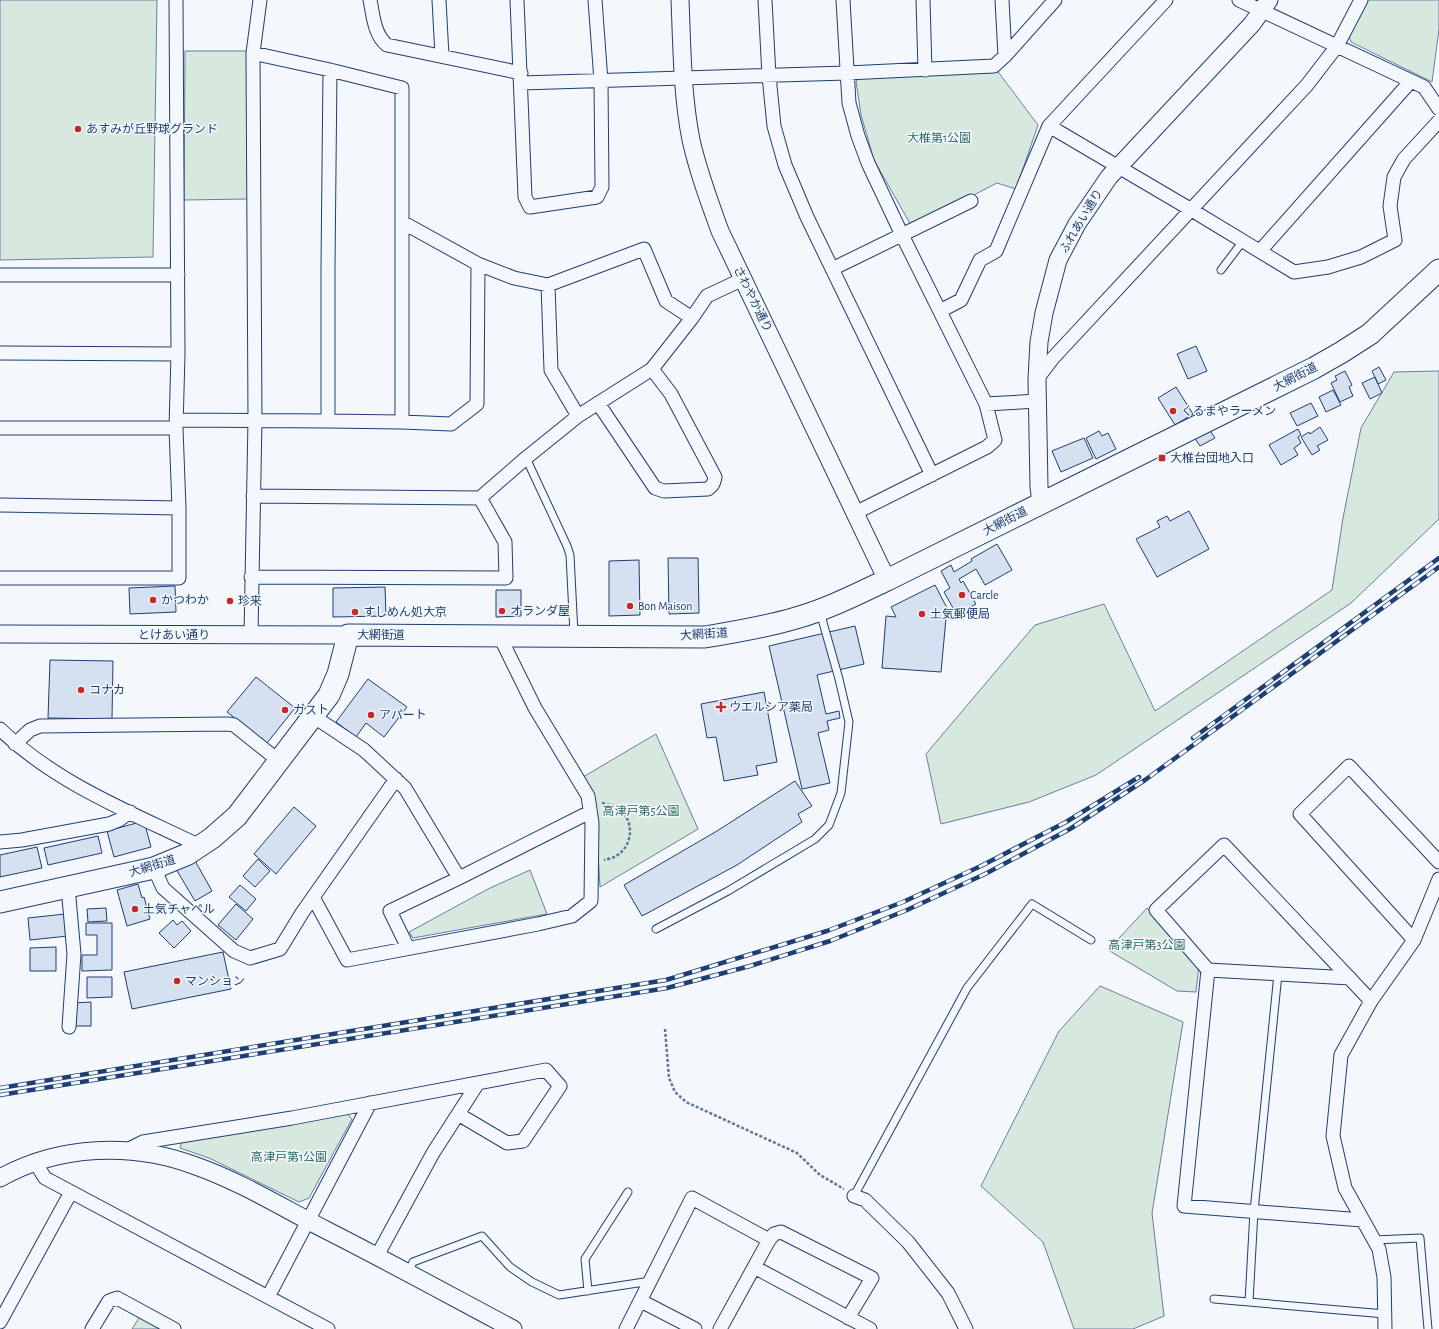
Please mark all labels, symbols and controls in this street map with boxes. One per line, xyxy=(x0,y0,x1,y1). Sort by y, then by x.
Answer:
place label: あすみが丘野球グランド xyxy=(86,122,218,135)
marker: あすみが丘野球グランド xyxy=(73,124,83,134)
park label: 大椎第1公園 xyxy=(907,131,971,144)
street label: ふれあい通り xyxy=(1056,187,1105,255)
street label: さわやか通り xyxy=(732,264,775,334)
street label: 大網街道 xyxy=(1270,360,1319,393)
place label: くるまやラーメン xyxy=(1181,405,1276,417)
marker: くるまやラーメン xyxy=(1168,406,1178,416)
place label: 大椎台団地入口 xyxy=(1170,451,1254,464)
marker: 大椎台団地入口 xyxy=(1157,453,1167,463)
street label: 大網街道 xyxy=(980,504,1029,537)
place label: Carcle xyxy=(970,589,999,601)
marker: Carcle xyxy=(957,590,967,600)
place label: かつわか xyxy=(161,593,209,606)
marker: かつわか xyxy=(148,595,158,605)
place label: 珍来 xyxy=(238,595,262,607)
marker: 珍来 xyxy=(225,596,235,606)
place label: Bon Maison xyxy=(638,600,692,612)
marker: Bon Maison xyxy=(625,601,635,611)
place label: オランダ屋 xyxy=(510,604,570,617)
place label: すしめん処大京 xyxy=(363,605,447,618)
marker: オランダ屋 xyxy=(497,606,507,616)
marker: すしめん処大京 xyxy=(350,607,360,617)
place label: 土気郵便局 xyxy=(930,607,990,620)
marker: 土気郵便局 xyxy=(917,609,927,619)
street label: 大網街道 xyxy=(680,625,728,642)
street label: とけあい通り xyxy=(138,628,210,641)
street label: 大網街道 xyxy=(357,628,405,641)
place label: コナカ xyxy=(89,684,125,696)
marker: コナカ xyxy=(76,685,86,695)
place label: ウエルシア薬局 xyxy=(729,701,813,713)
marker: ウエルシア薬局 xyxy=(716,702,726,712)
place label: ガスト xyxy=(293,703,329,716)
marker: ガスト xyxy=(280,705,290,715)
place label: アパート xyxy=(379,709,427,721)
marker: アパート xyxy=(366,710,376,720)
park label: 高津戸第5公園 xyxy=(602,804,680,817)
street label: 大網街道 xyxy=(127,852,177,879)
place label: 土気チャペル xyxy=(143,902,215,915)
marker: 土気チャペル xyxy=(130,904,140,914)
park label: 高津戸第3公園 xyxy=(1109,938,1185,951)
place label: マンション xyxy=(185,975,245,987)
marker: マンション xyxy=(172,976,182,986)
park label: 高津戸第1公園 xyxy=(251,1150,327,1163)

